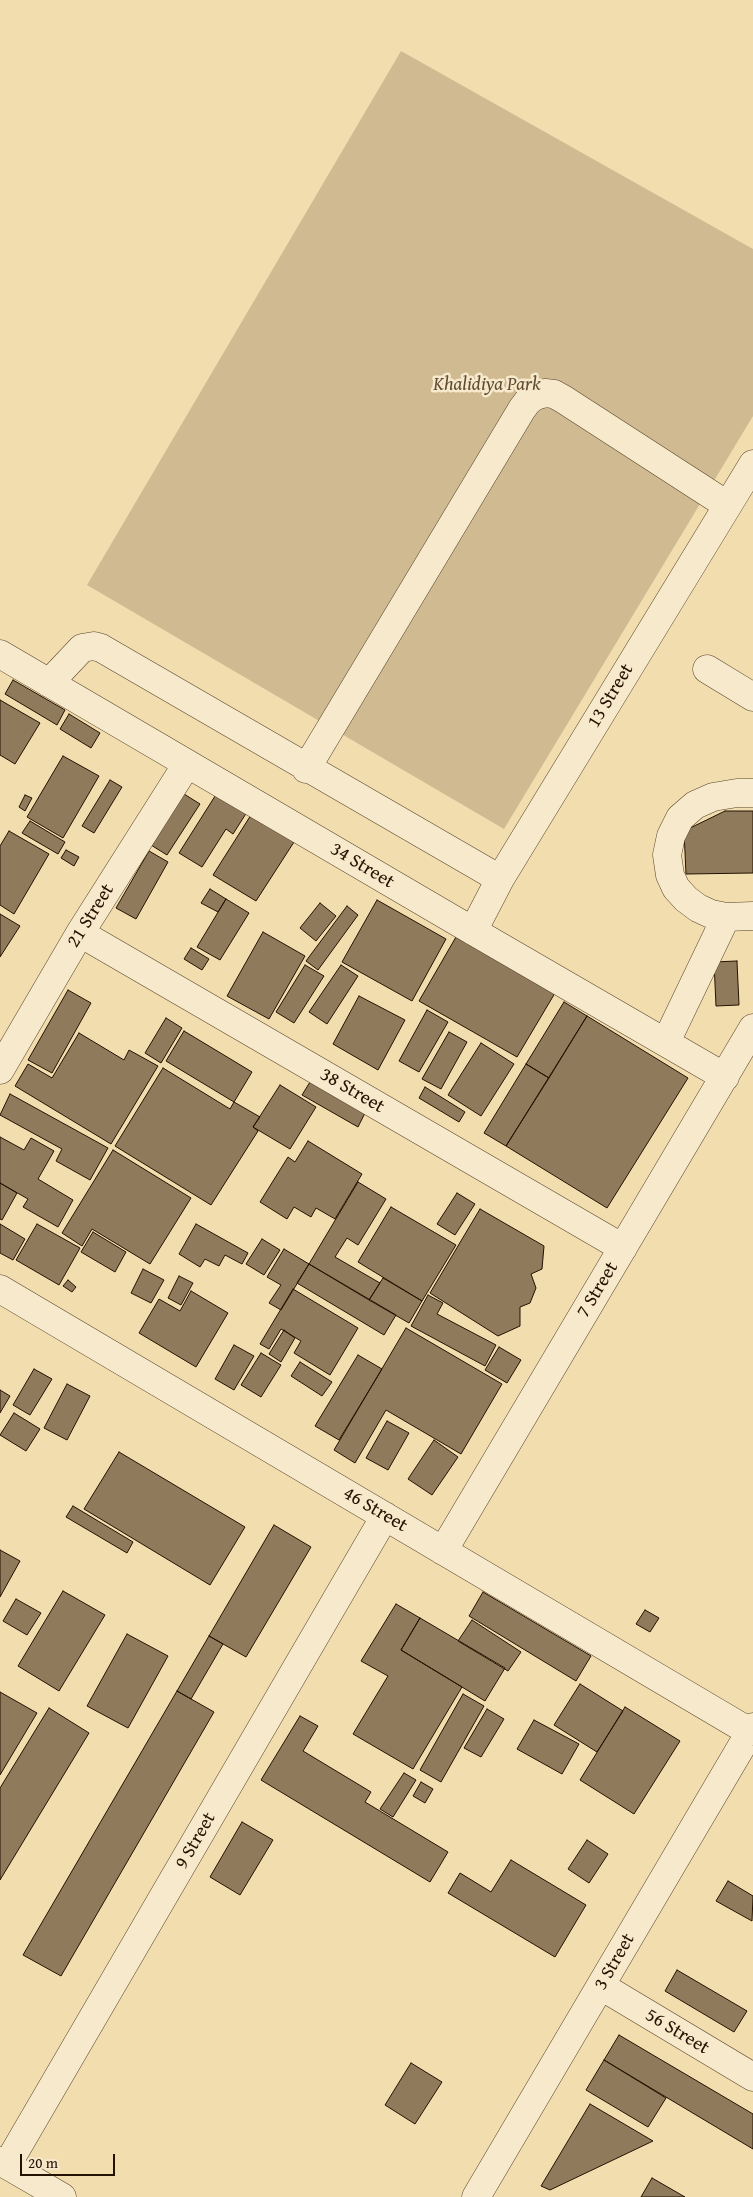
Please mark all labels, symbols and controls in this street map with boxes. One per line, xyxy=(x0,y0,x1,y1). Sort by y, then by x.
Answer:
park label: Khalidiya Park xyxy=(433,374,541,396)
street label: 13 Street xyxy=(583,660,639,732)
street label: 34 Street xyxy=(326,838,398,894)
street label: 21 Street xyxy=(63,880,119,952)
street label: 38 Street xyxy=(316,1063,388,1119)
street label: 7 Street xyxy=(572,1258,624,1322)
street label: 46 Street xyxy=(339,1482,411,1538)
street label: 9 Street xyxy=(171,1809,221,1873)
street label: 3 Street xyxy=(590,1930,640,1994)
street label: 56 Street xyxy=(641,2004,713,2060)
scale bar xyxy=(22,2144,118,2176)
text: 20 m xyxy=(28,2152,58,2173)

